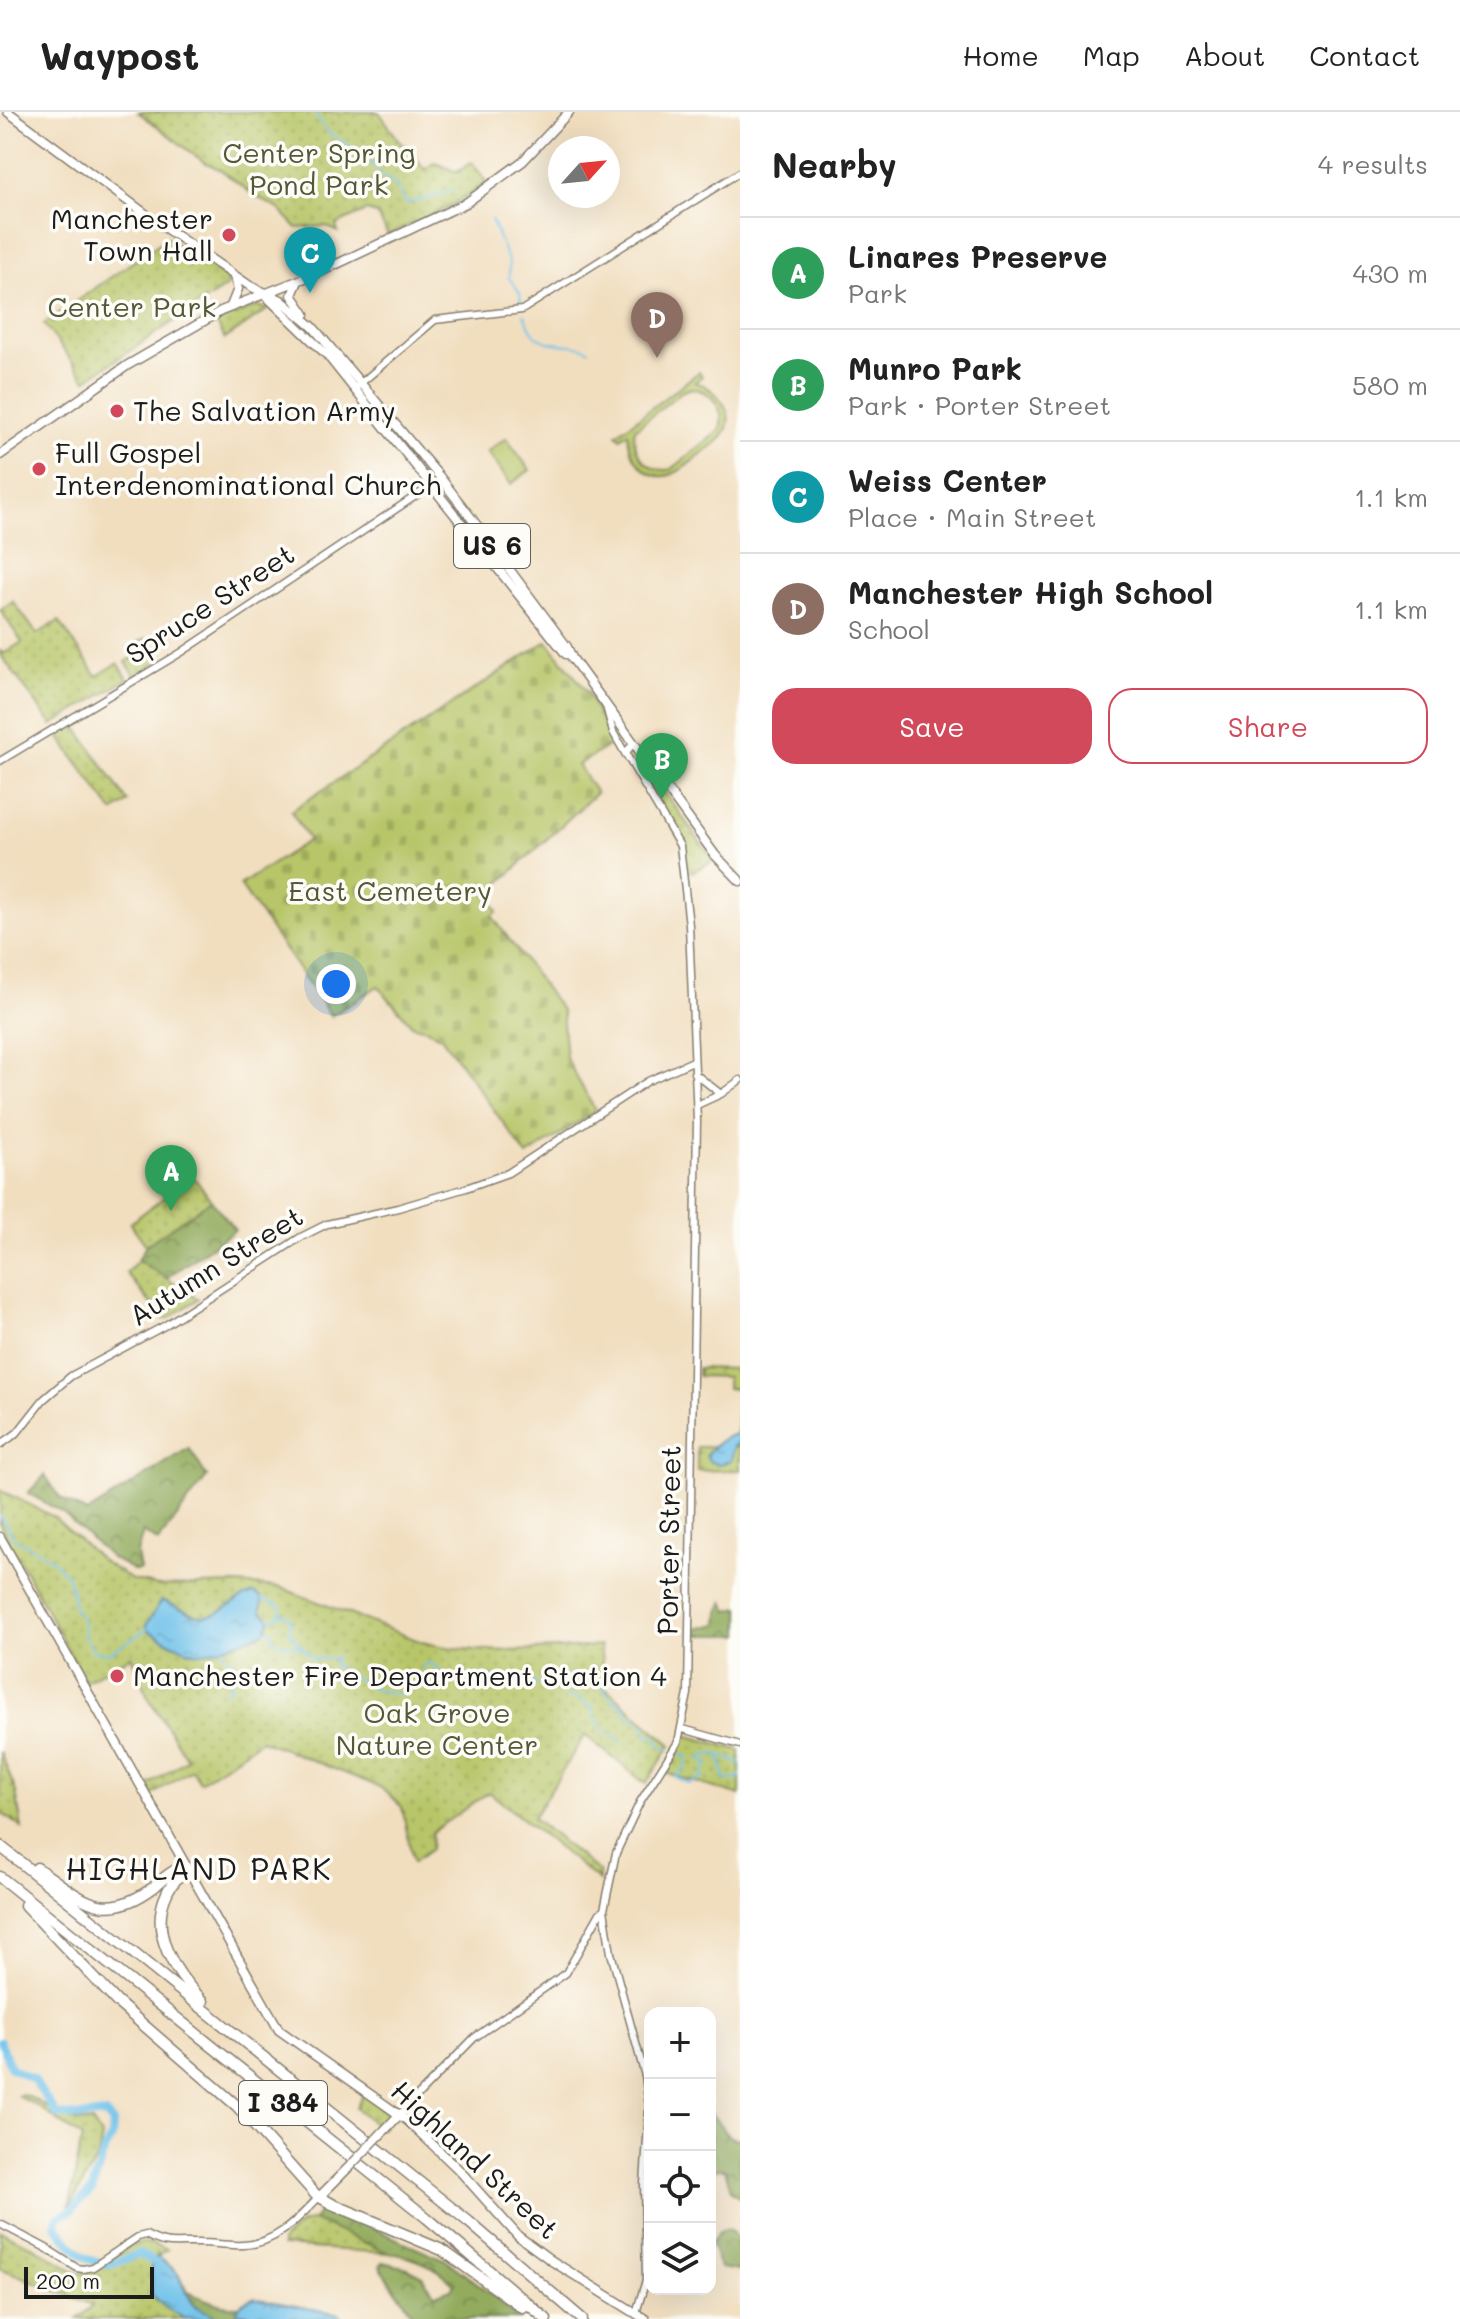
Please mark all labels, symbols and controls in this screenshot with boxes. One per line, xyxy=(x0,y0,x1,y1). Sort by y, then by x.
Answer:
text: Waypost xyxy=(40,30,199,80)
text: Home xyxy=(963,37,1039,73)
text: Map xyxy=(1083,37,1140,73)
text: About xyxy=(1184,37,1265,73)
text: Contact xyxy=(1309,37,1420,73)
park label: Center Spring Pond Park xyxy=(223,134,415,202)
north arrow xyxy=(548,136,620,208)
text: Nearby xyxy=(772,142,897,187)
text: 4 results xyxy=(1318,147,1428,181)
place label: Manchester Town Hall xyxy=(51,200,213,268)
marker: Manchester Town Hall xyxy=(220,226,238,244)
pin: C xyxy=(284,227,336,293)
text: Linares Preserve xyxy=(848,236,1107,276)
text: A xyxy=(789,256,807,290)
text: 430 m xyxy=(1352,256,1428,290)
text: Park xyxy=(848,276,907,310)
park label: Center Park xyxy=(48,288,216,324)
pin: D xyxy=(631,292,683,358)
text: Munro Park xyxy=(848,348,1022,388)
text: B xyxy=(789,368,807,402)
text: 580 m xyxy=(1352,368,1428,402)
text: Park · Porter Street xyxy=(848,388,1111,422)
place label: The Salvation Army xyxy=(133,392,396,428)
marker: The Salvation Army xyxy=(108,402,126,420)
place label: Full Gospel Interdenominational Church xyxy=(55,434,441,502)
marker: Full Gospel Interdenominational Church xyxy=(30,460,48,478)
text: Weiss Center xyxy=(848,460,1047,500)
text: C xyxy=(788,480,808,514)
text: 1.1 km xyxy=(1354,480,1428,514)
text: Place · Main Street xyxy=(848,500,1096,534)
road number: US 6 xyxy=(454,524,530,568)
street label: Spruce Street xyxy=(118,535,301,671)
text: Manchester High School xyxy=(848,572,1213,612)
text: D xyxy=(789,592,807,626)
text: 1.1 km xyxy=(1354,592,1428,626)
text: School xyxy=(848,612,930,646)
button: Save xyxy=(772,688,1092,764)
button: Share xyxy=(1108,688,1428,764)
pin: B xyxy=(636,733,688,799)
park label: East Cemetery xyxy=(288,872,492,908)
your location xyxy=(316,964,356,1004)
pin: A xyxy=(145,1145,197,1211)
street label: Autumn Street xyxy=(122,1197,309,1333)
street label: Porter Street xyxy=(648,1445,688,1635)
place label: Manchester Fire Department Station 4 xyxy=(133,1657,667,1693)
marker: Manchester Fire Department Station 4 xyxy=(108,1667,126,1685)
park label: Oak Grove Nature Center xyxy=(336,1694,538,1762)
district label: HIGHLAND PARK xyxy=(65,1848,333,1888)
map controls xyxy=(644,2007,716,2295)
button: + xyxy=(644,2007,716,2079)
street label: Highland Street xyxy=(384,2072,567,2246)
button: − xyxy=(644,2079,716,2151)
road number: I 384 xyxy=(239,2081,327,2125)
button: locate xyxy=(644,2151,716,2223)
button: layers xyxy=(644,2223,716,2295)
scale bar xyxy=(24,2263,154,2299)
text: 200 m xyxy=(36,2266,100,2295)

